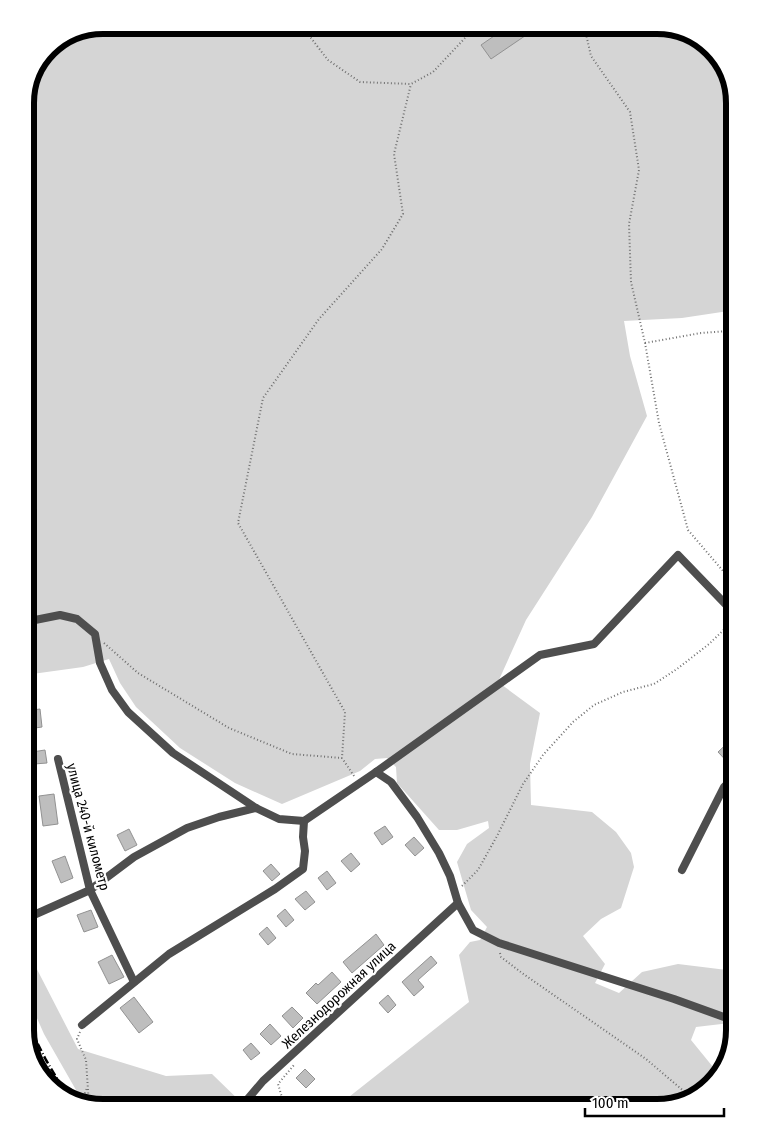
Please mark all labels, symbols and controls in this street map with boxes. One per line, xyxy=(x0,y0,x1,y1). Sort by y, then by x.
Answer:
street label: улица 240-й километр xyxy=(63,761,113,893)
street label: Железнодорожная улица xyxy=(279,938,399,1052)
scale bar xyxy=(585,1086,724,1118)
text: 100 m xyxy=(592,1094,629,1112)

